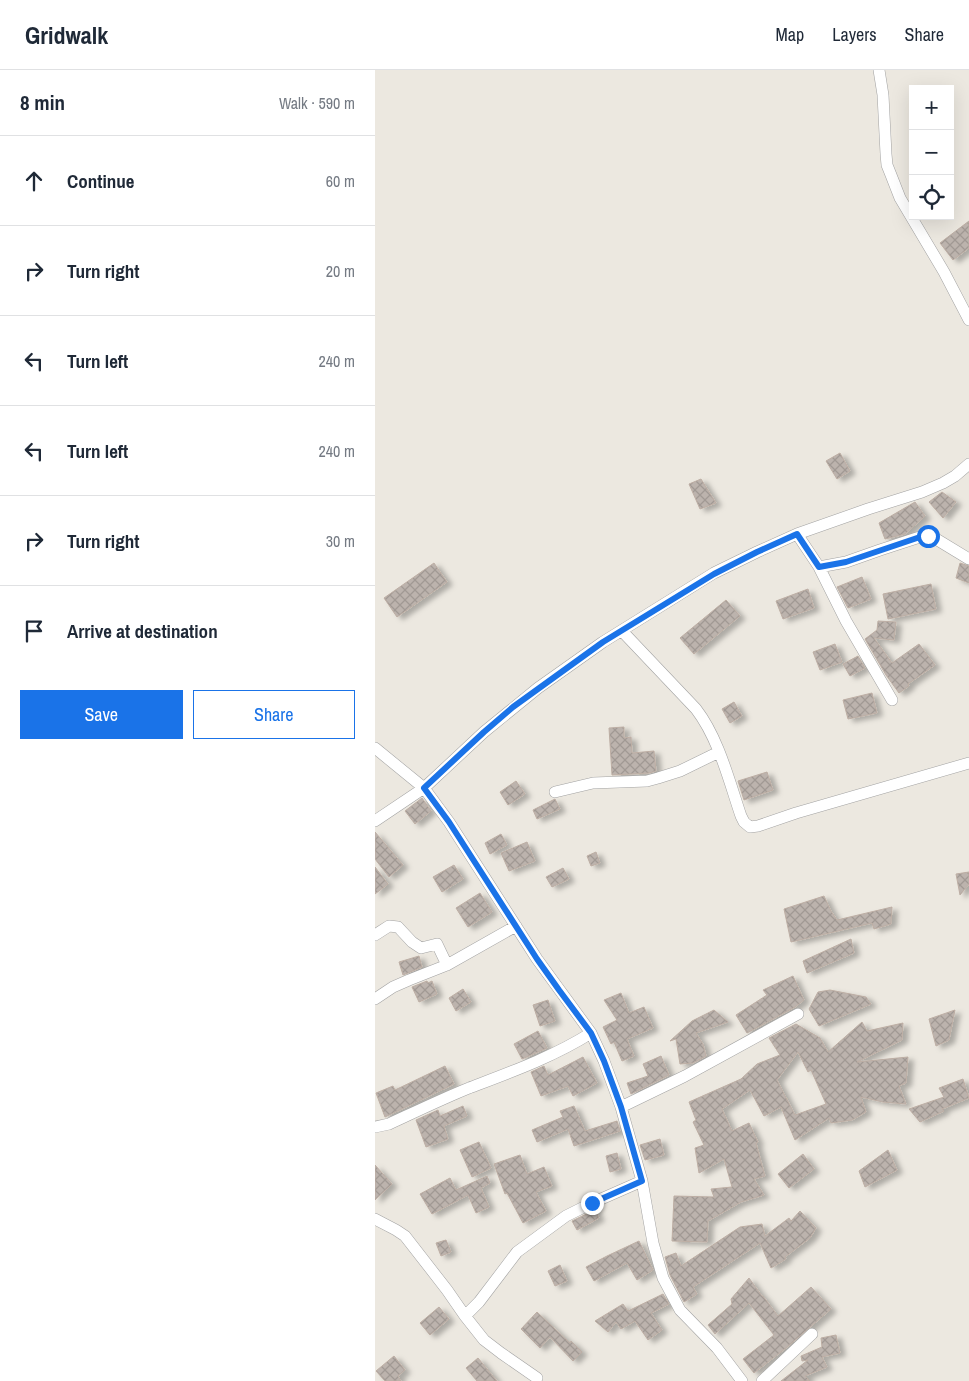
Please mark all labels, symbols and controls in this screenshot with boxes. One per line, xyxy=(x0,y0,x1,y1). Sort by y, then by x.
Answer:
text: Gridwalk xyxy=(25,19,108,51)
text: Map xyxy=(776,22,804,47)
text: Layers xyxy=(832,22,877,47)
text: Share xyxy=(905,22,944,47)
map controls xyxy=(909,85,954,220)
button: + xyxy=(909,85,954,130)
text: 8 min xyxy=(20,88,65,117)
text: Walk · 590 m xyxy=(279,92,355,114)
button: − xyxy=(909,130,954,175)
icon: ahead xyxy=(20,167,48,195)
text: Continue xyxy=(67,168,135,194)
text: 60 m xyxy=(326,170,355,192)
button: locate xyxy=(909,175,954,220)
icon: right xyxy=(20,257,48,285)
text: Turn right xyxy=(67,258,139,284)
text: 20 m xyxy=(326,260,355,282)
icon: left xyxy=(20,347,48,375)
text: Turn left xyxy=(67,348,128,374)
text: 240 m xyxy=(319,350,355,372)
icon: left xyxy=(20,437,48,465)
text: Turn left xyxy=(67,438,128,464)
text: 240 m xyxy=(319,440,355,462)
route start xyxy=(917,525,940,548)
icon: right xyxy=(20,527,48,555)
text: Turn right xyxy=(67,528,139,554)
text: 30 m xyxy=(326,530,355,552)
icon: arrive xyxy=(20,617,48,645)
text: Arrive at destination xyxy=(67,618,218,644)
button: Save xyxy=(20,690,183,739)
button: Share xyxy=(193,690,355,739)
route end xyxy=(581,1192,604,1215)

